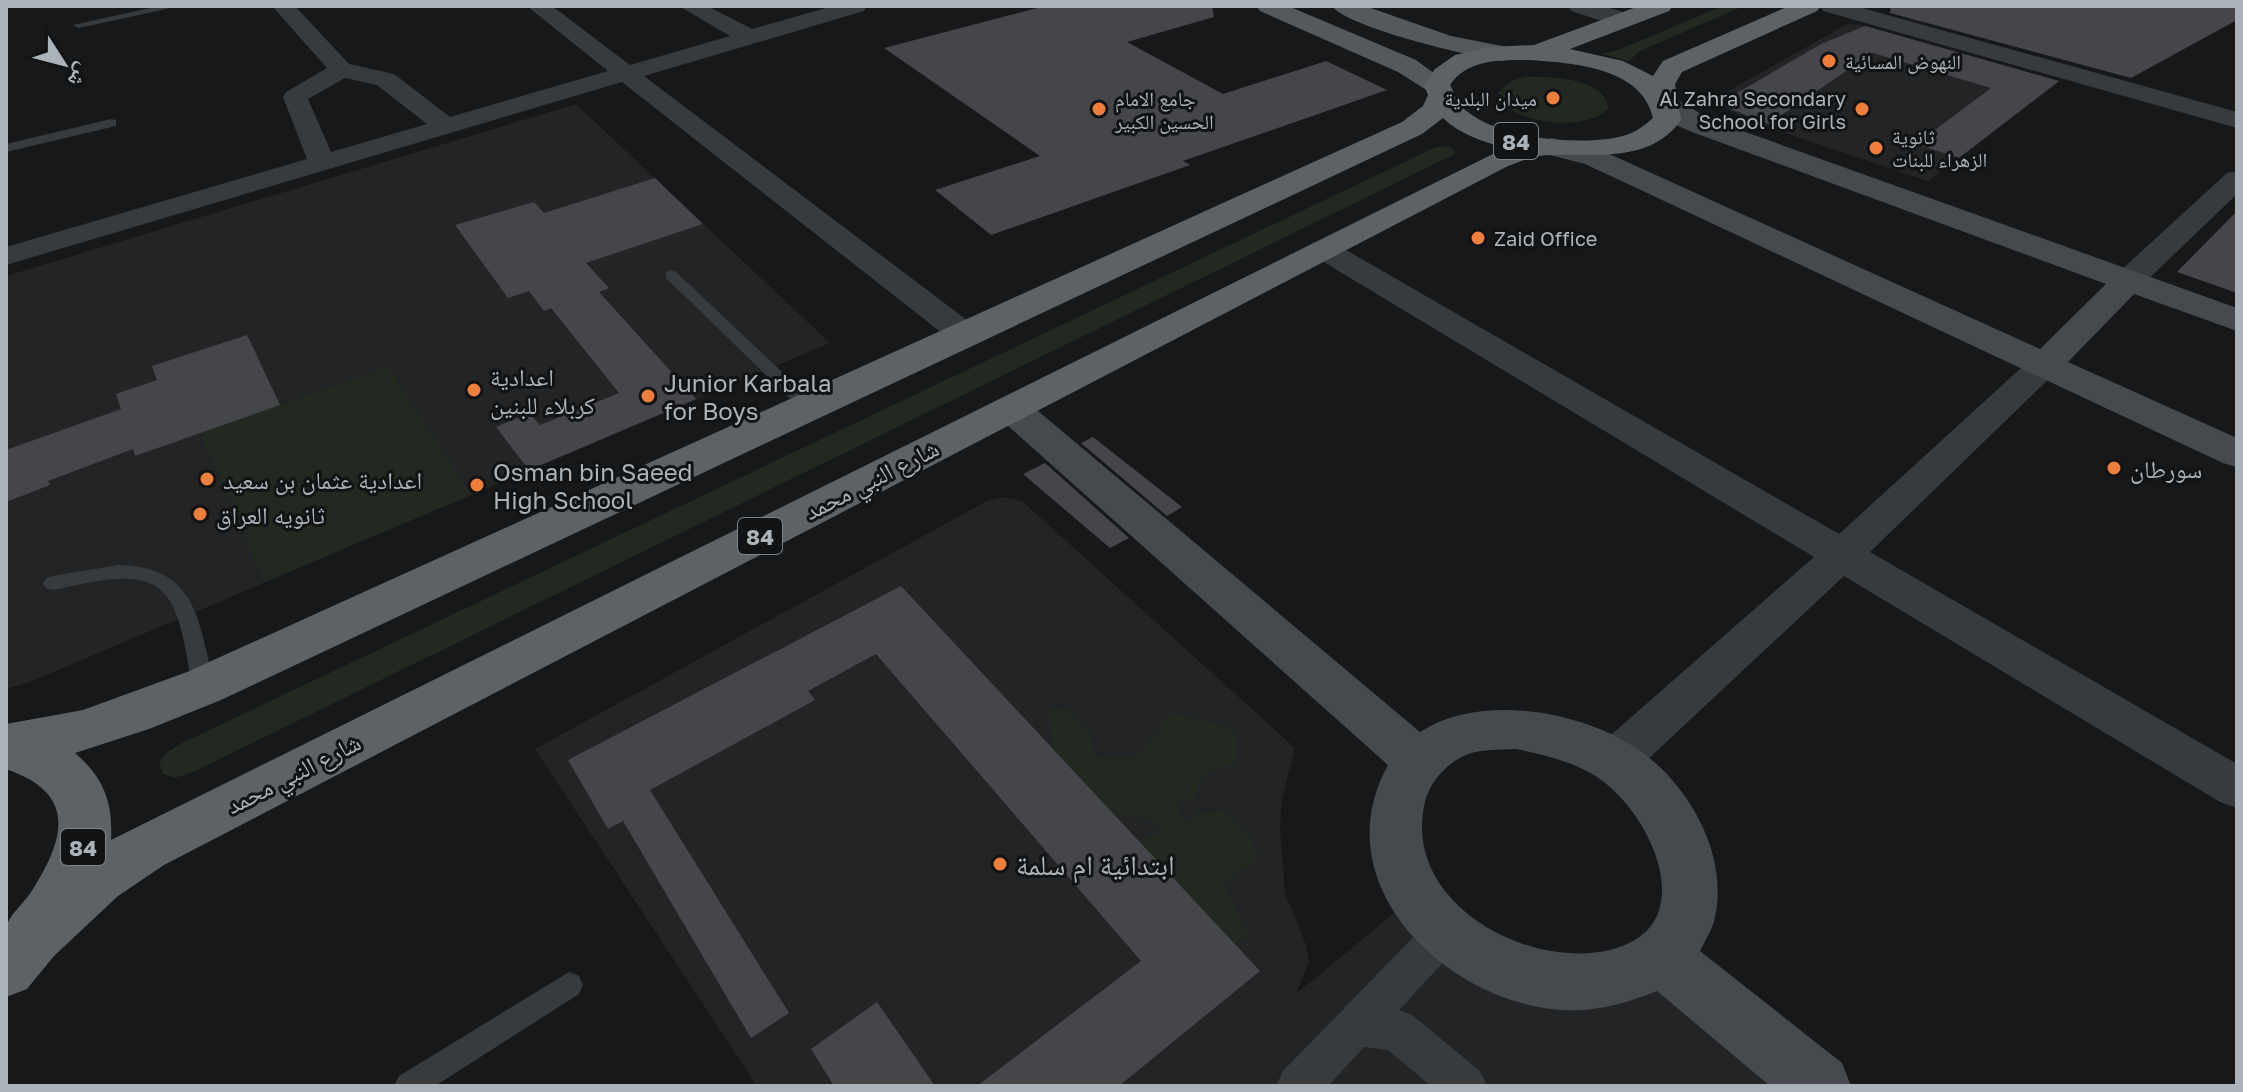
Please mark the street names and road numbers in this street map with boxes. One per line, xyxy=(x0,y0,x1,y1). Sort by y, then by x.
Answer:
road number: 84 xyxy=(1494,123,1538,159)
street label: شارع النبي محمد xyxy=(799,433,946,531)
road number: 84 xyxy=(738,518,782,554)
street label: شارع النبي محمد xyxy=(221,727,368,825)
road number: 84 xyxy=(61,829,105,865)

